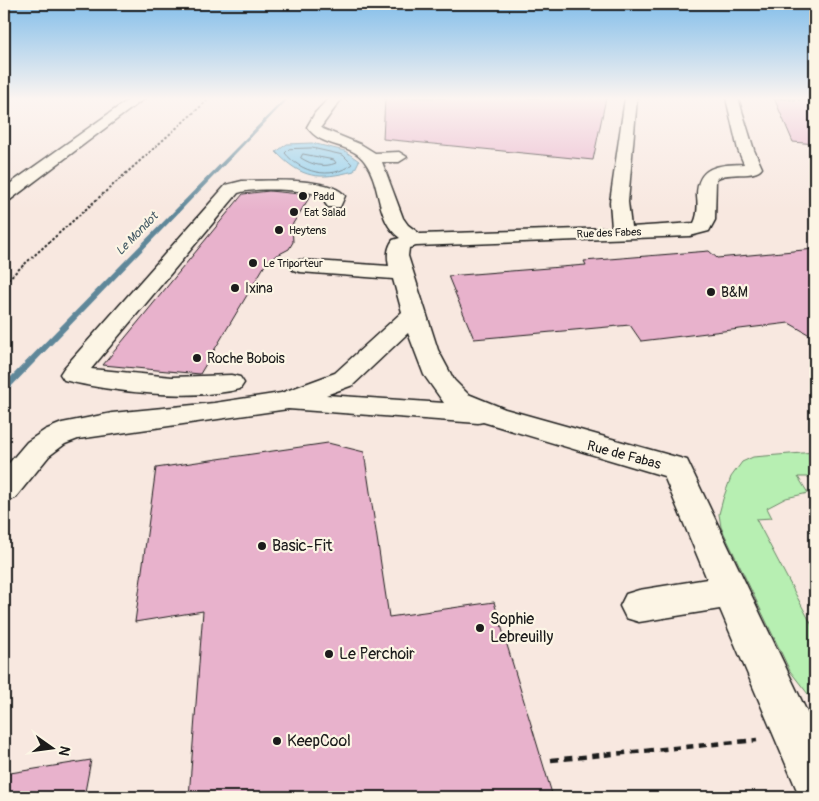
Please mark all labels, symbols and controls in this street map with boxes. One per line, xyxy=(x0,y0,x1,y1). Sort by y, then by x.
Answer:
marker: Padd xyxy=(297,190,309,202)
place label: Padd xyxy=(313,190,335,203)
marker: Eat Salad xyxy=(288,206,300,218)
place label: Eat Salad xyxy=(304,206,346,219)
water label: Le Mondot xyxy=(113,209,162,259)
marker: Heytens xyxy=(273,224,285,236)
place label: Heytens xyxy=(289,224,326,237)
street label: Rue des Fabes xyxy=(576,225,642,241)
marker: Le Triporteur xyxy=(247,257,259,269)
place label: Le Triporteur xyxy=(263,257,323,270)
place label: Ixina xyxy=(245,280,273,297)
marker: Ixina xyxy=(229,282,241,294)
place label: B&M xyxy=(721,284,748,301)
marker: B&M xyxy=(705,286,717,298)
place label: Roche Bobois xyxy=(207,350,286,367)
marker: Roche Bobois xyxy=(191,352,203,364)
street label: Rue de Fabas xyxy=(585,437,664,473)
place label: Basic-Fit xyxy=(272,536,333,556)
marker: Basic-Fit xyxy=(256,540,268,552)
place label: Sophie Lebreuilly xyxy=(490,609,554,647)
marker: Sophie Lebreuilly xyxy=(474,622,486,634)
place label: Le Perchoir xyxy=(339,644,415,664)
marker: Le Perchoir xyxy=(323,648,335,660)
north arrow xyxy=(28,724,78,774)
place label: KeepCool xyxy=(287,731,351,751)
marker: KeepCool xyxy=(271,735,283,747)
text: N xyxy=(55,744,74,758)

